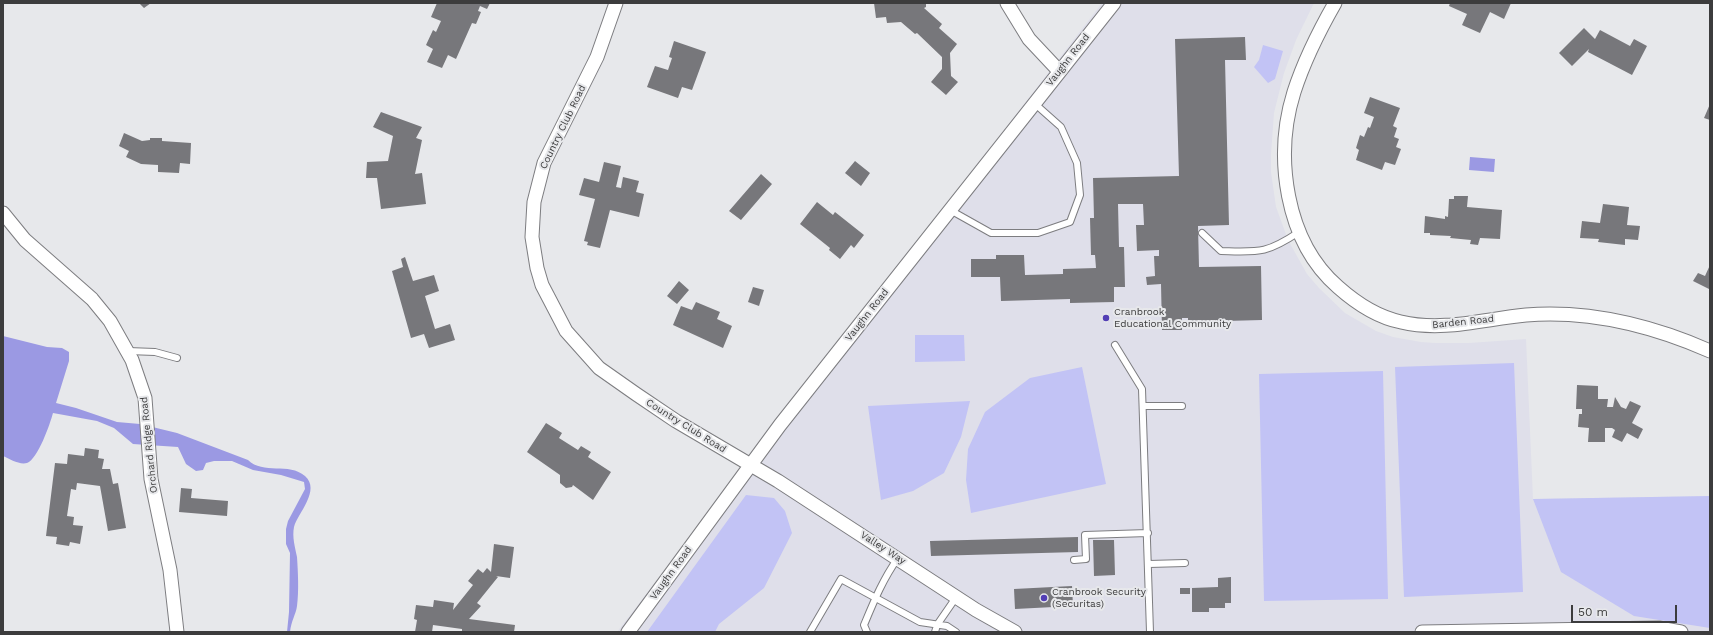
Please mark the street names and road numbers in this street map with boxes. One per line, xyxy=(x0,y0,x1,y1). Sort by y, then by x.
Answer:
street label: Vaughn Road xyxy=(1044,31,1092,89)
street label: Country Club Road xyxy=(537,83,589,171)
street label: Vaughn Road xyxy=(843,286,891,344)
street label: Barden Road xyxy=(1431,313,1495,331)
street label: Orchard Ridge Road xyxy=(138,396,160,494)
street label: Country Club Road xyxy=(644,396,728,456)
street label: Valley Way xyxy=(858,529,908,567)
street label: Vaughn Road xyxy=(648,544,694,602)

